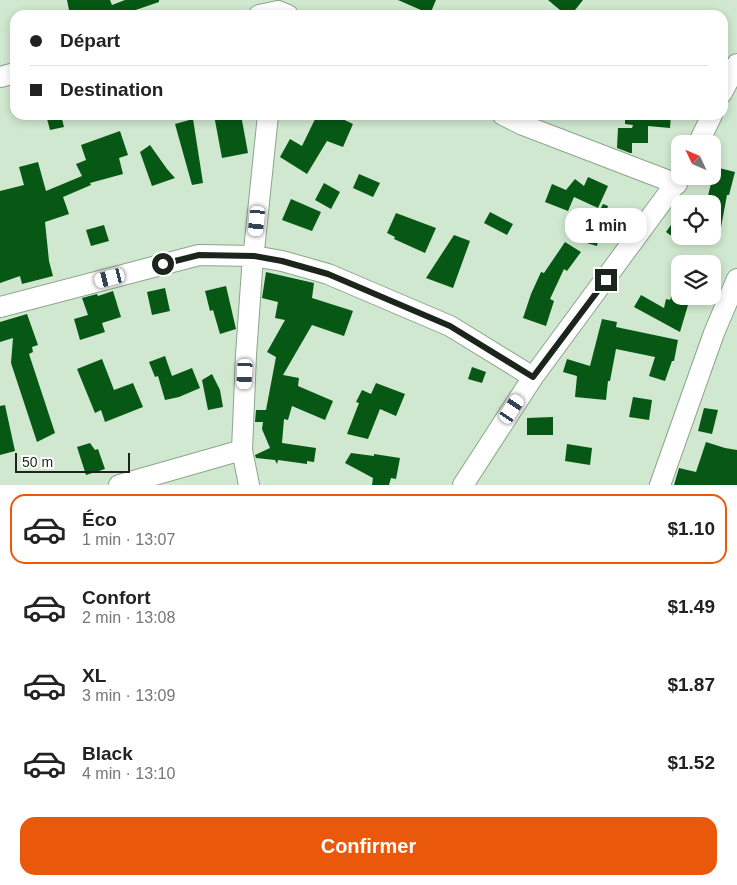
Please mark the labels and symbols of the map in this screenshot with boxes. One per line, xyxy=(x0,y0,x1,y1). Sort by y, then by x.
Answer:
north arrow xyxy=(671,135,721,185)
car xyxy=(247,205,266,237)
callout: 1 min xyxy=(565,208,647,242)
route start xyxy=(152,253,174,275)
car xyxy=(93,267,126,289)
route end xyxy=(595,269,617,291)
car xyxy=(236,359,253,389)
car xyxy=(497,392,526,426)
scale bar xyxy=(15,450,130,473)

